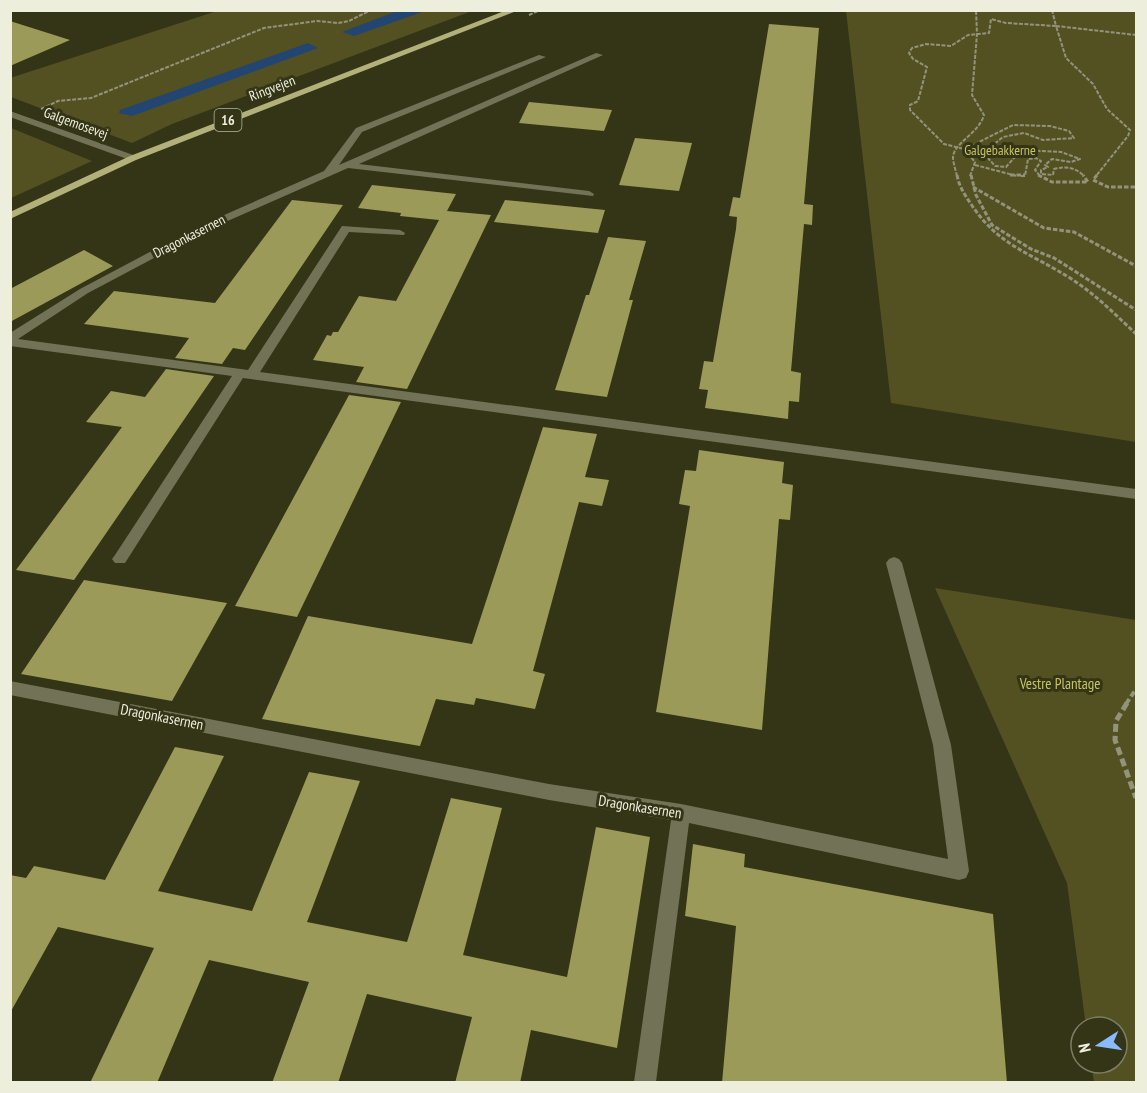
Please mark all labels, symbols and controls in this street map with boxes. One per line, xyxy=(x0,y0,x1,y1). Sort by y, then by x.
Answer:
street label: Ringvejen xyxy=(246,71,298,105)
street label: Galgemosevej xyxy=(41,103,111,143)
road number: 16 xyxy=(214,109,242,131)
park label: Galgebakkerne xyxy=(964,141,1036,159)
street label: Dragonkasernen xyxy=(150,210,228,262)
park label: Vestre Plantage xyxy=(1019,674,1100,693)
street label: Dragonkasernen xyxy=(119,699,205,734)
street label: Dragonkasernen xyxy=(597,791,683,822)
north arrow xyxy=(1069,1015,1129,1075)
text: N xyxy=(1074,1042,1095,1054)

